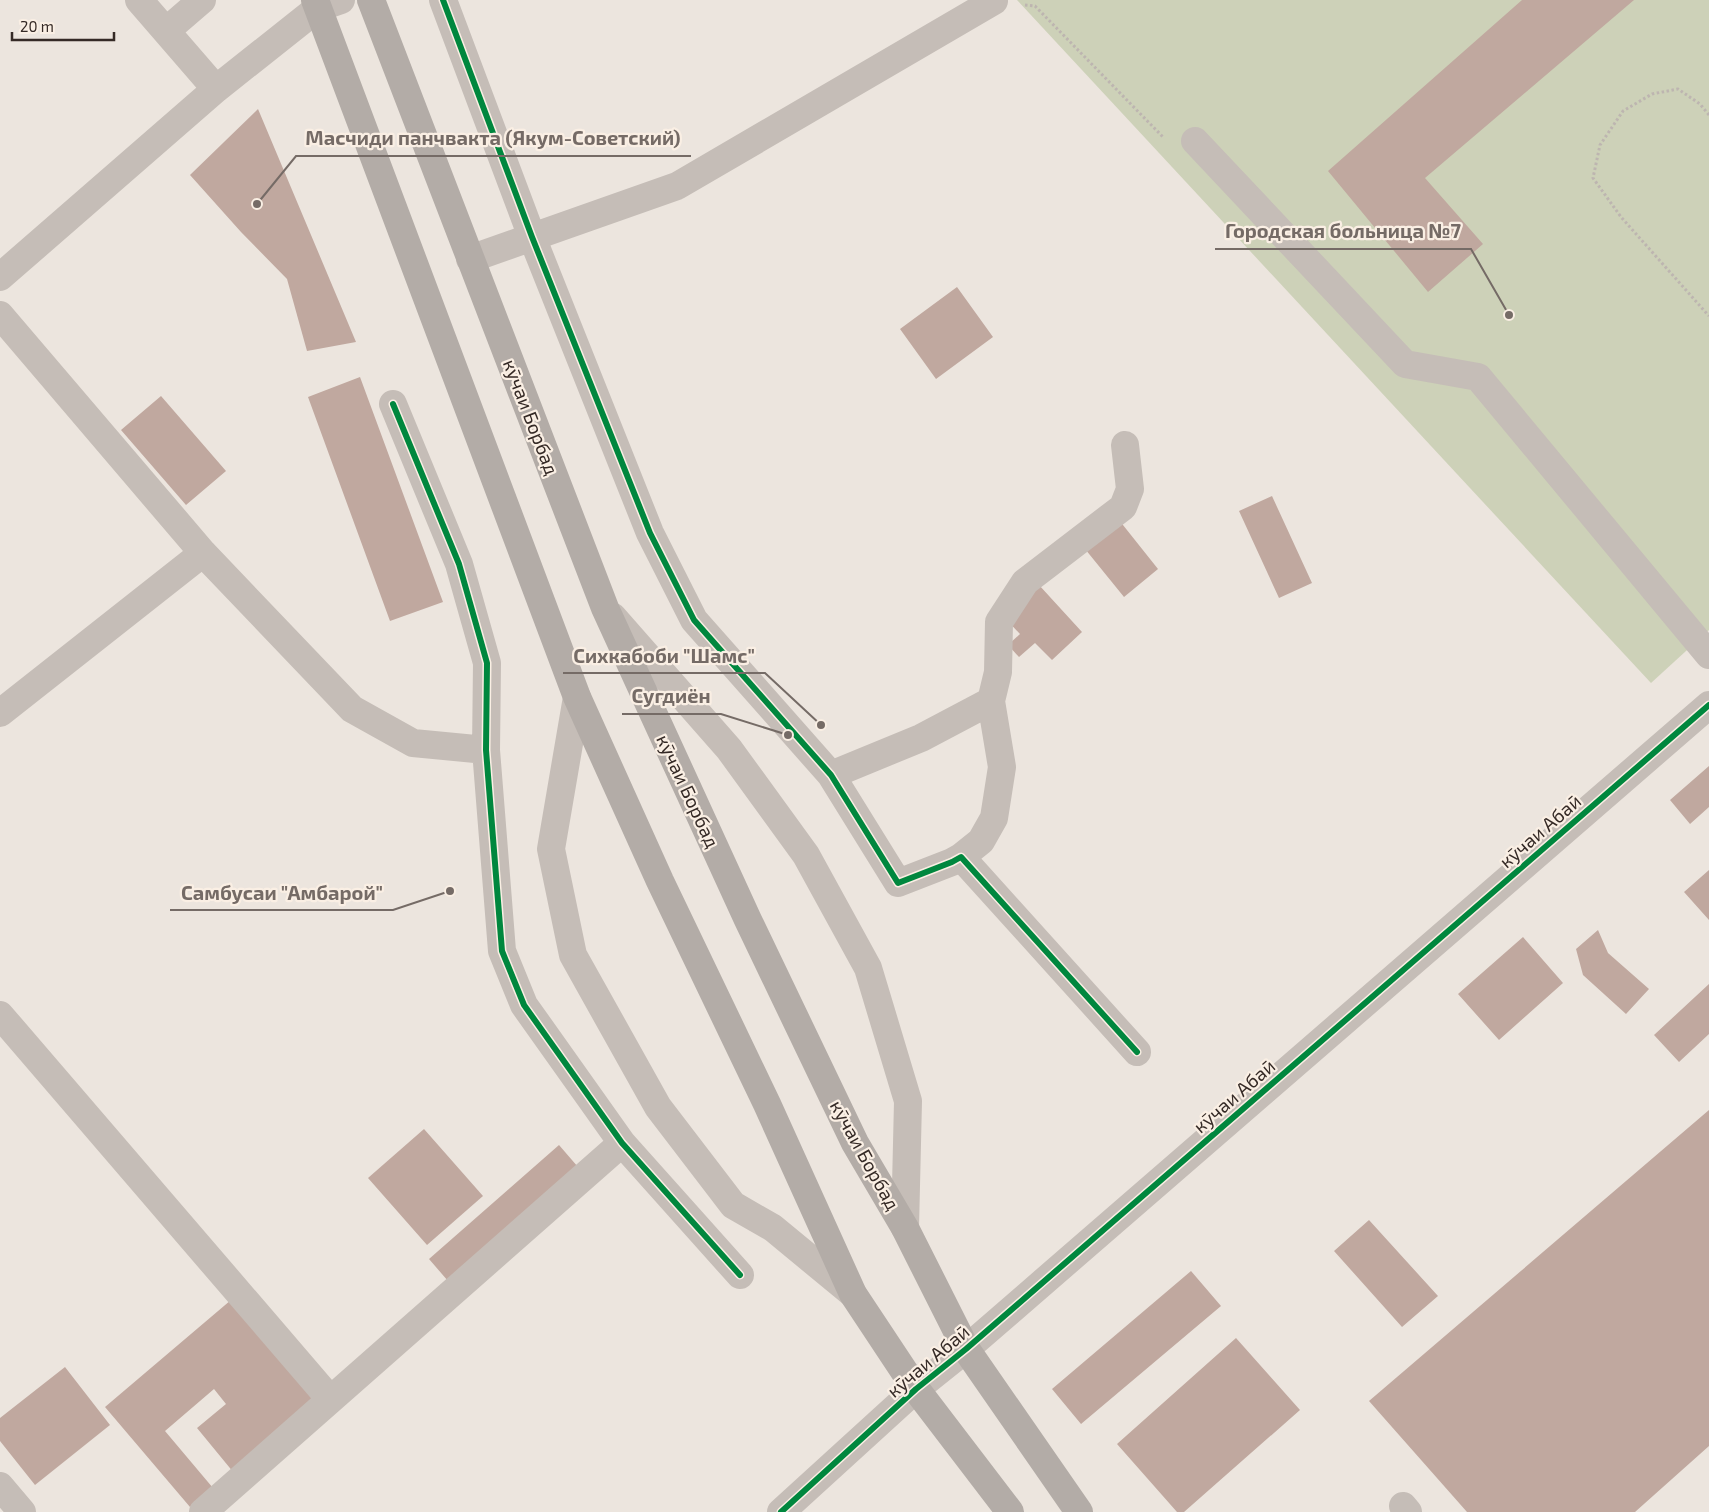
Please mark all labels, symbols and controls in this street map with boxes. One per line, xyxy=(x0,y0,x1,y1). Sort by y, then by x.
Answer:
scale bar xyxy=(12,10,115,42)
text: 20 m xyxy=(20,17,54,35)
callout: Масчиди панчвакта (Якум-Советский) xyxy=(296,121,691,156)
text: Масчиди панчвакта (Якум-Советский) xyxy=(305,125,681,149)
callout: Городская больница №7 xyxy=(1215,214,1471,249)
text: Городская больница №7 xyxy=(1225,218,1462,242)
street label: кӯчаи Борбад xyxy=(498,356,564,478)
callout: Сихкабоби "Шамс" xyxy=(563,638,765,673)
text: Сихкабоби "Шамс" xyxy=(573,643,755,667)
callout: Сугдиён xyxy=(622,679,721,714)
text: Сугдиён xyxy=(631,683,711,707)
street label: кӯчаи Борбад xyxy=(651,731,725,851)
street label: кӯчаи Абаӣ xyxy=(1494,789,1586,873)
callout: Самбусаи "Амбарой" xyxy=(170,875,393,910)
text: Самбусаи "Амбарой" xyxy=(181,880,383,904)
street label: кӯчаи Абаӣ xyxy=(1188,1054,1280,1138)
street label: кӯчаи Борбад xyxy=(825,1096,905,1214)
street label: кӯчаи Абаӣ xyxy=(882,1319,974,1403)

